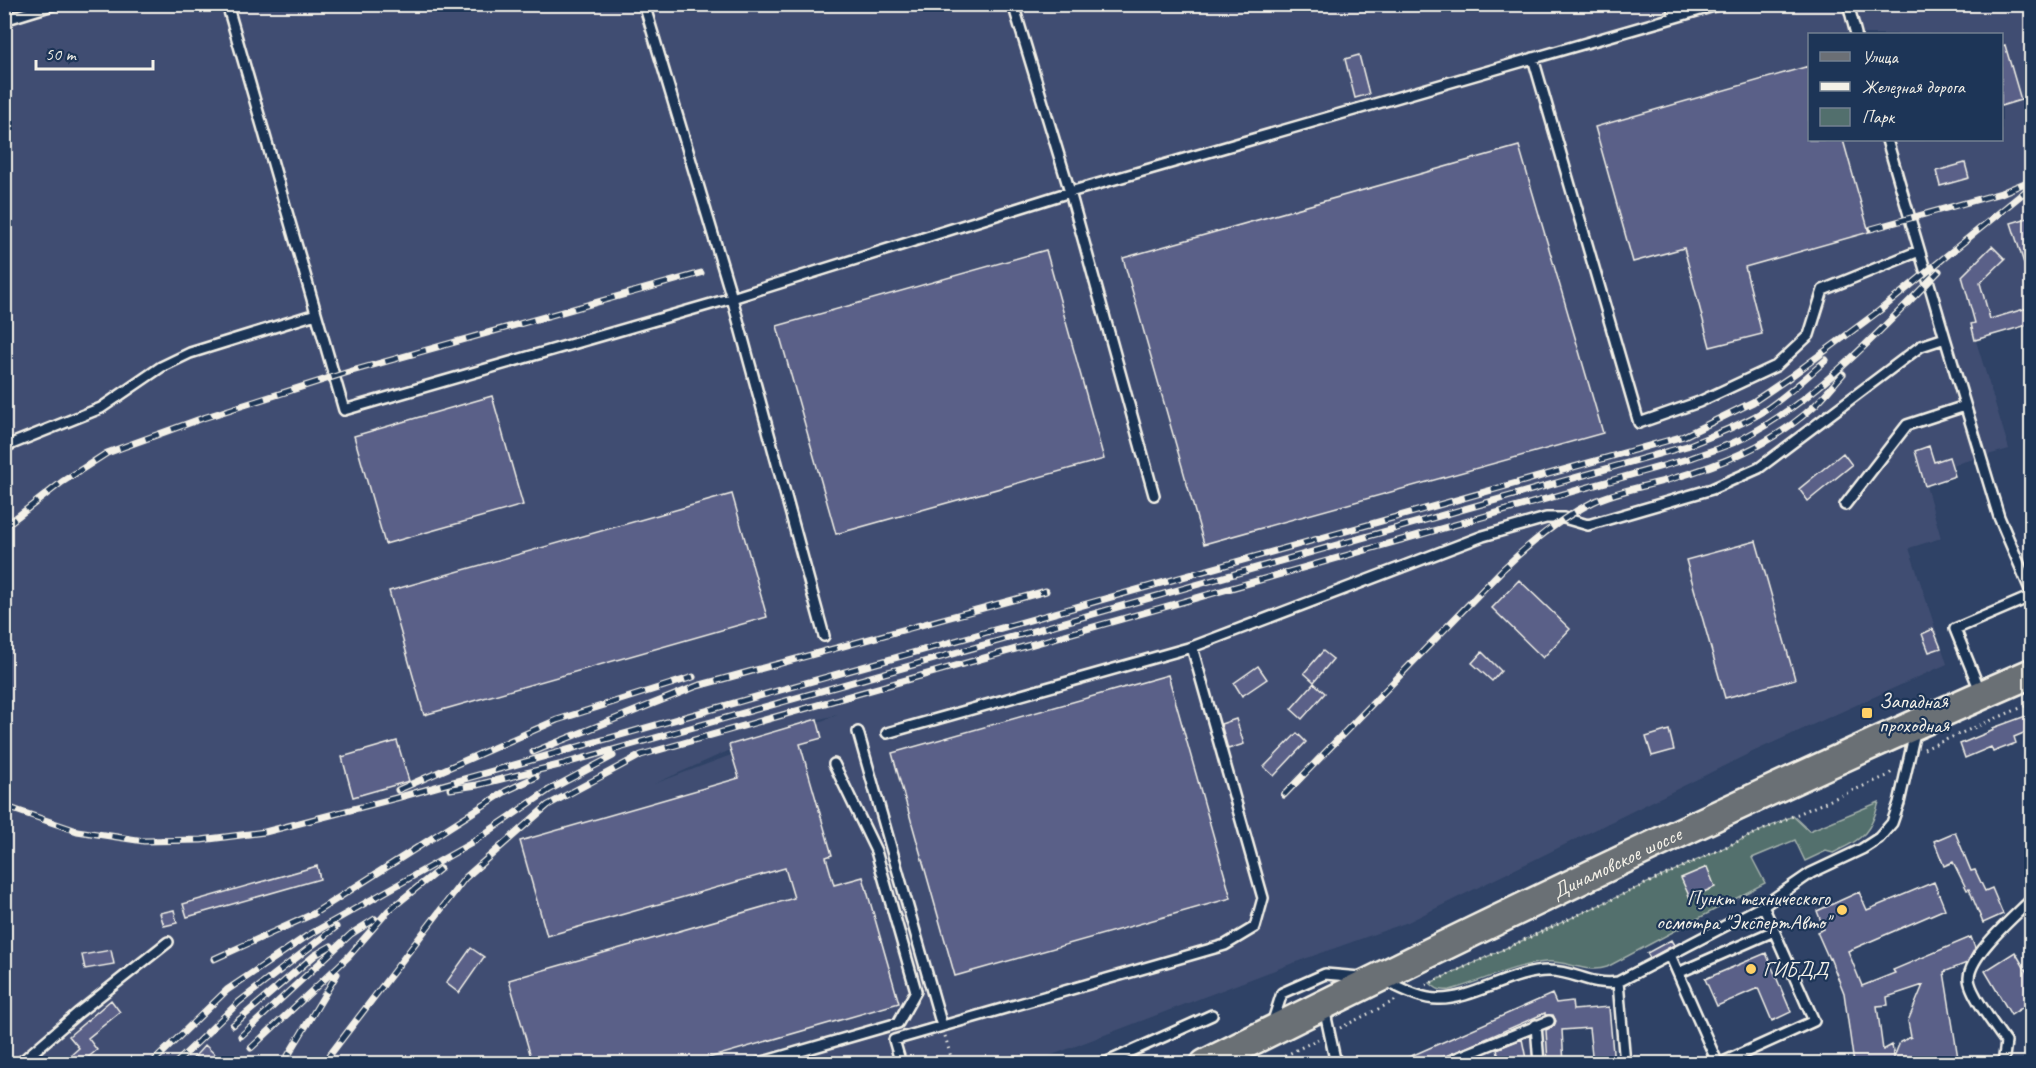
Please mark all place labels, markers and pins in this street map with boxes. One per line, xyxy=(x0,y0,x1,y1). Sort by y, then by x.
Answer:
place label: Западная проходная xyxy=(1879,688,1951,738)
marker: Западная проходная xyxy=(1860,706,1874,720)
place label: Пункт технического осмотра "ЭкспертАвто" xyxy=(1656,885,1834,935)
marker: Пункт технического осмотра "ЭкспертАвто" xyxy=(1835,903,1849,917)
place label: ГИБДД xyxy=(1763,956,1830,982)
marker: ГИБДД xyxy=(1744,962,1758,976)

